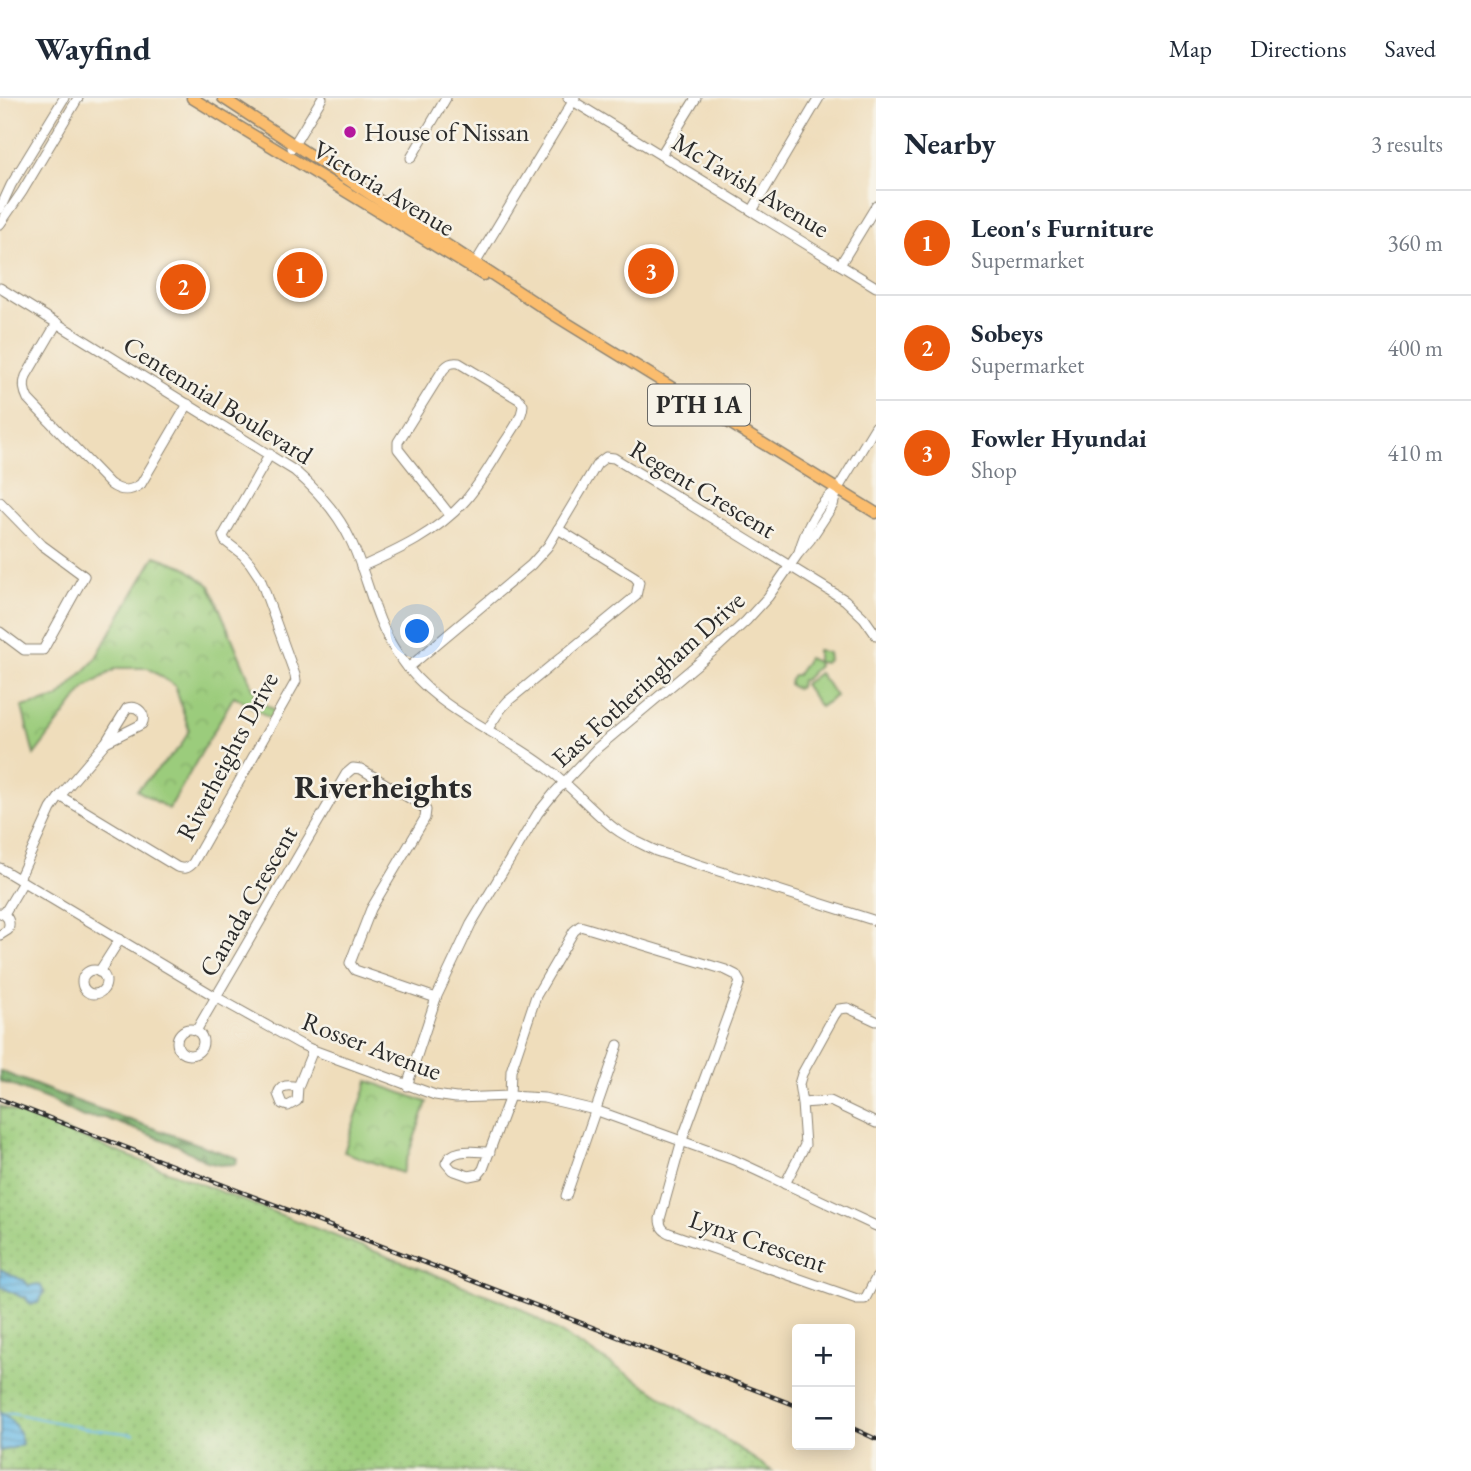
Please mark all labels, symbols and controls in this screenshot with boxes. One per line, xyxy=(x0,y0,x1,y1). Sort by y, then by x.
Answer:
text: Wayfind xyxy=(35,27,151,70)
text: Map xyxy=(1169,33,1212,64)
text: Directions xyxy=(1250,33,1347,64)
text: Saved xyxy=(1385,33,1436,64)
place label: House of Nissan xyxy=(364,115,530,149)
marker: House of Nissan xyxy=(342,124,358,140)
text: Nearby xyxy=(904,124,996,163)
street label: McTavish Avenue xyxy=(666,125,836,245)
text: 3 results xyxy=(1371,129,1443,159)
street label: Victoria Avenue xyxy=(307,132,461,244)
text: Leon's Furniture xyxy=(971,211,1154,245)
text: 1 xyxy=(921,228,933,258)
text: 360 m xyxy=(1387,228,1443,258)
pin: 3 xyxy=(628,245,674,297)
text: Supermarket xyxy=(971,245,1084,275)
pin: 1 xyxy=(277,249,323,301)
pin: 2 xyxy=(160,261,206,313)
text: Sobeys xyxy=(971,316,1043,350)
street label: Centennial Boulevard xyxy=(117,328,320,473)
text: 2 xyxy=(921,333,933,363)
text: 400 m xyxy=(1387,333,1443,363)
text: Supermarket xyxy=(971,350,1084,380)
road number: PTH 1A xyxy=(648,384,750,426)
text: Fowler Hyundai xyxy=(971,421,1147,455)
street label: Regent Crescent xyxy=(624,432,782,546)
text: 3 xyxy=(921,438,933,468)
text: 410 m xyxy=(1387,438,1443,468)
text: Shop xyxy=(971,455,1017,485)
street label: East Fotheringham Drive xyxy=(544,583,752,775)
your location xyxy=(400,614,434,648)
street label: Riverheights Drive xyxy=(168,666,286,846)
district label: Riverheights xyxy=(294,765,472,808)
street label: Canada Crescent xyxy=(191,819,305,983)
street label: Rosser Avenue xyxy=(297,1004,447,1088)
street label: Lynx Crescent xyxy=(685,1202,831,1280)
map controls xyxy=(792,1324,855,1450)
button: + xyxy=(792,1324,855,1387)
button: − xyxy=(792,1387,855,1450)

